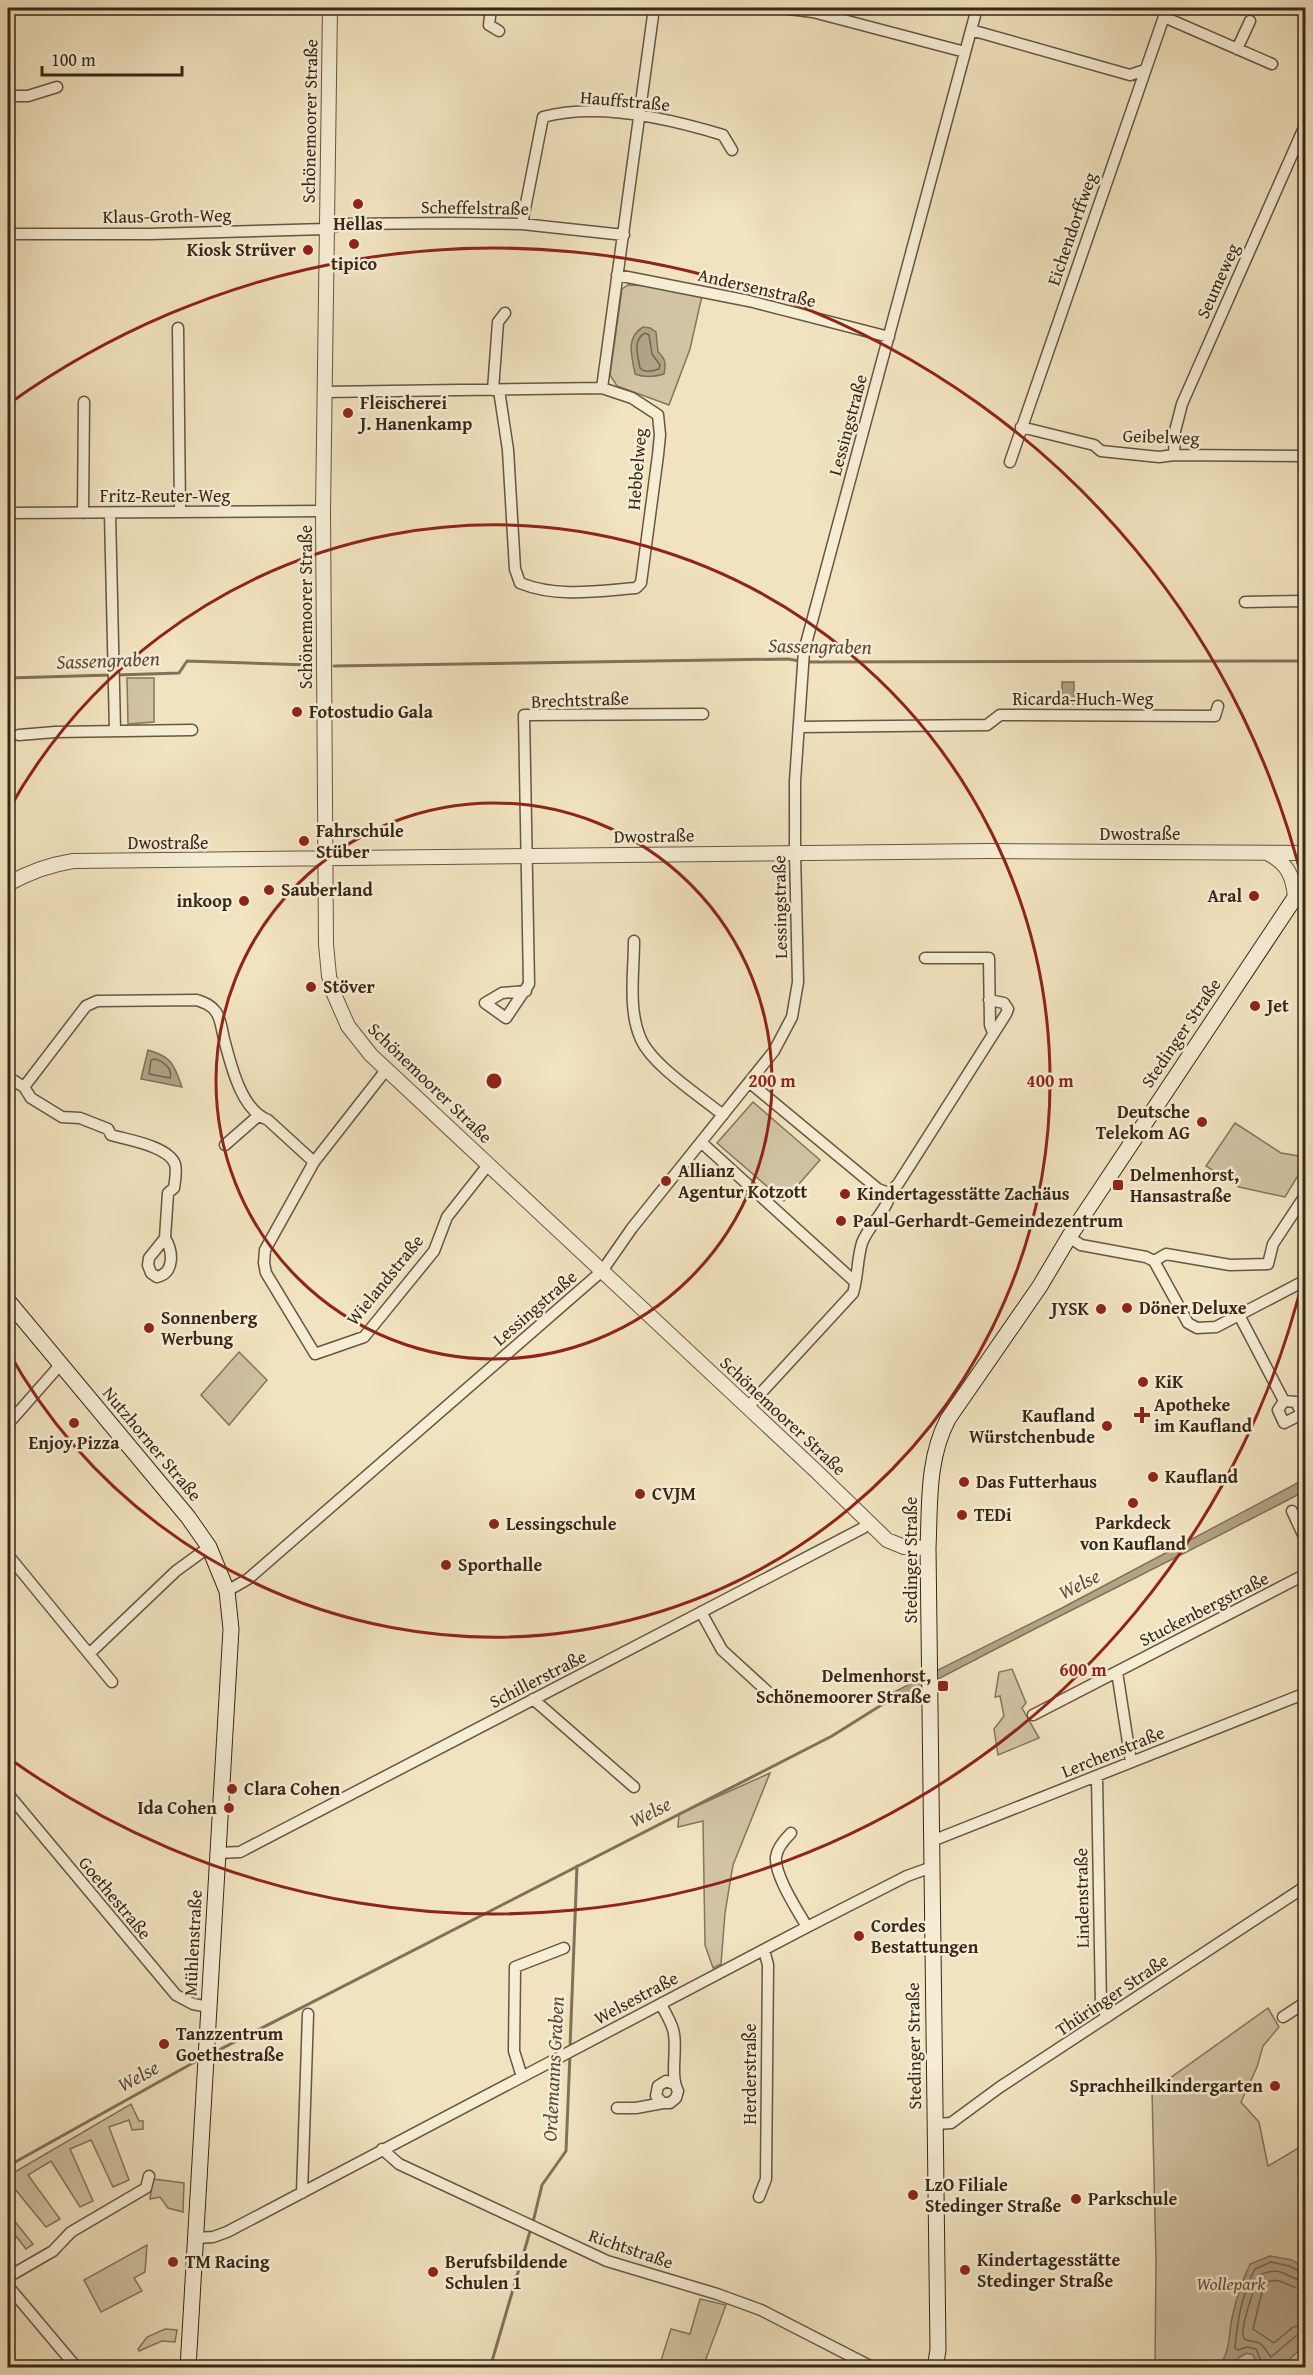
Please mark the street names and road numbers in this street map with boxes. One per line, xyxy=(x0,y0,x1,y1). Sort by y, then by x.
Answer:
street label: Schönemoorer Straße xyxy=(295,39,324,203)
street label: Hauffstraße xyxy=(579,83,671,118)
street label: Eichendorffweg xyxy=(1040,169,1104,289)
street label: Scheffelstraße xyxy=(421,193,529,222)
street label: Klaus-Groth-Weg xyxy=(102,201,232,230)
street label: Seumeweg xyxy=(1189,239,1246,323)
street label: Andersenstraße xyxy=(695,261,819,314)
street label: Lessingstraße xyxy=(821,371,874,479)
street label: Geibelweg xyxy=(1122,422,1200,451)
street label: Hebbelweg xyxy=(619,427,654,511)
street label: Fritz-Reuter-Weg xyxy=(100,482,230,509)
street label: Schönemoorer Straße xyxy=(292,525,319,689)
street label: Brechtstraße xyxy=(530,684,630,715)
street label: Ricarda-Huch-Weg xyxy=(1012,685,1154,712)
street label: Dwostraße xyxy=(1100,820,1180,847)
street label: Dwostraße xyxy=(613,821,695,850)
street label: Dwostraße xyxy=(128,829,208,856)
street label: Lessingstraße xyxy=(765,855,794,959)
street label: Stedinger Straße xyxy=(1134,973,1227,1093)
street label: Schönemoorer Straße xyxy=(362,1016,499,1149)
street label: Wielandstraße xyxy=(339,1228,430,1331)
street label: Lessingstraße xyxy=(487,1263,583,1352)
street label: Schönemoorer Straße xyxy=(714,1350,853,1482)
street label: Nutzhorner Straße xyxy=(96,1381,208,1507)
street label: Stedinger Straße xyxy=(897,1496,924,1624)
street label: Stuckenbergstraße xyxy=(1134,1564,1273,1653)
street label: Schillerstraße xyxy=(484,1642,591,1715)
street label: Lerchenstraße xyxy=(1057,1719,1168,1784)
street label: Lindenstraße xyxy=(1067,1848,1096,1948)
street label: Goethestraße xyxy=(72,1850,158,1945)
street label: Mühlenstraße xyxy=(176,1889,209,1997)
street label: Thüringer Straße xyxy=(1050,1947,1174,2042)
street label: Welsestraße xyxy=(589,1964,683,2031)
street label: Stedinger Straße xyxy=(899,1982,928,2110)
street label: Herderstraße xyxy=(736,2023,763,2125)
street label: Richtstraße xyxy=(585,2221,677,2276)

